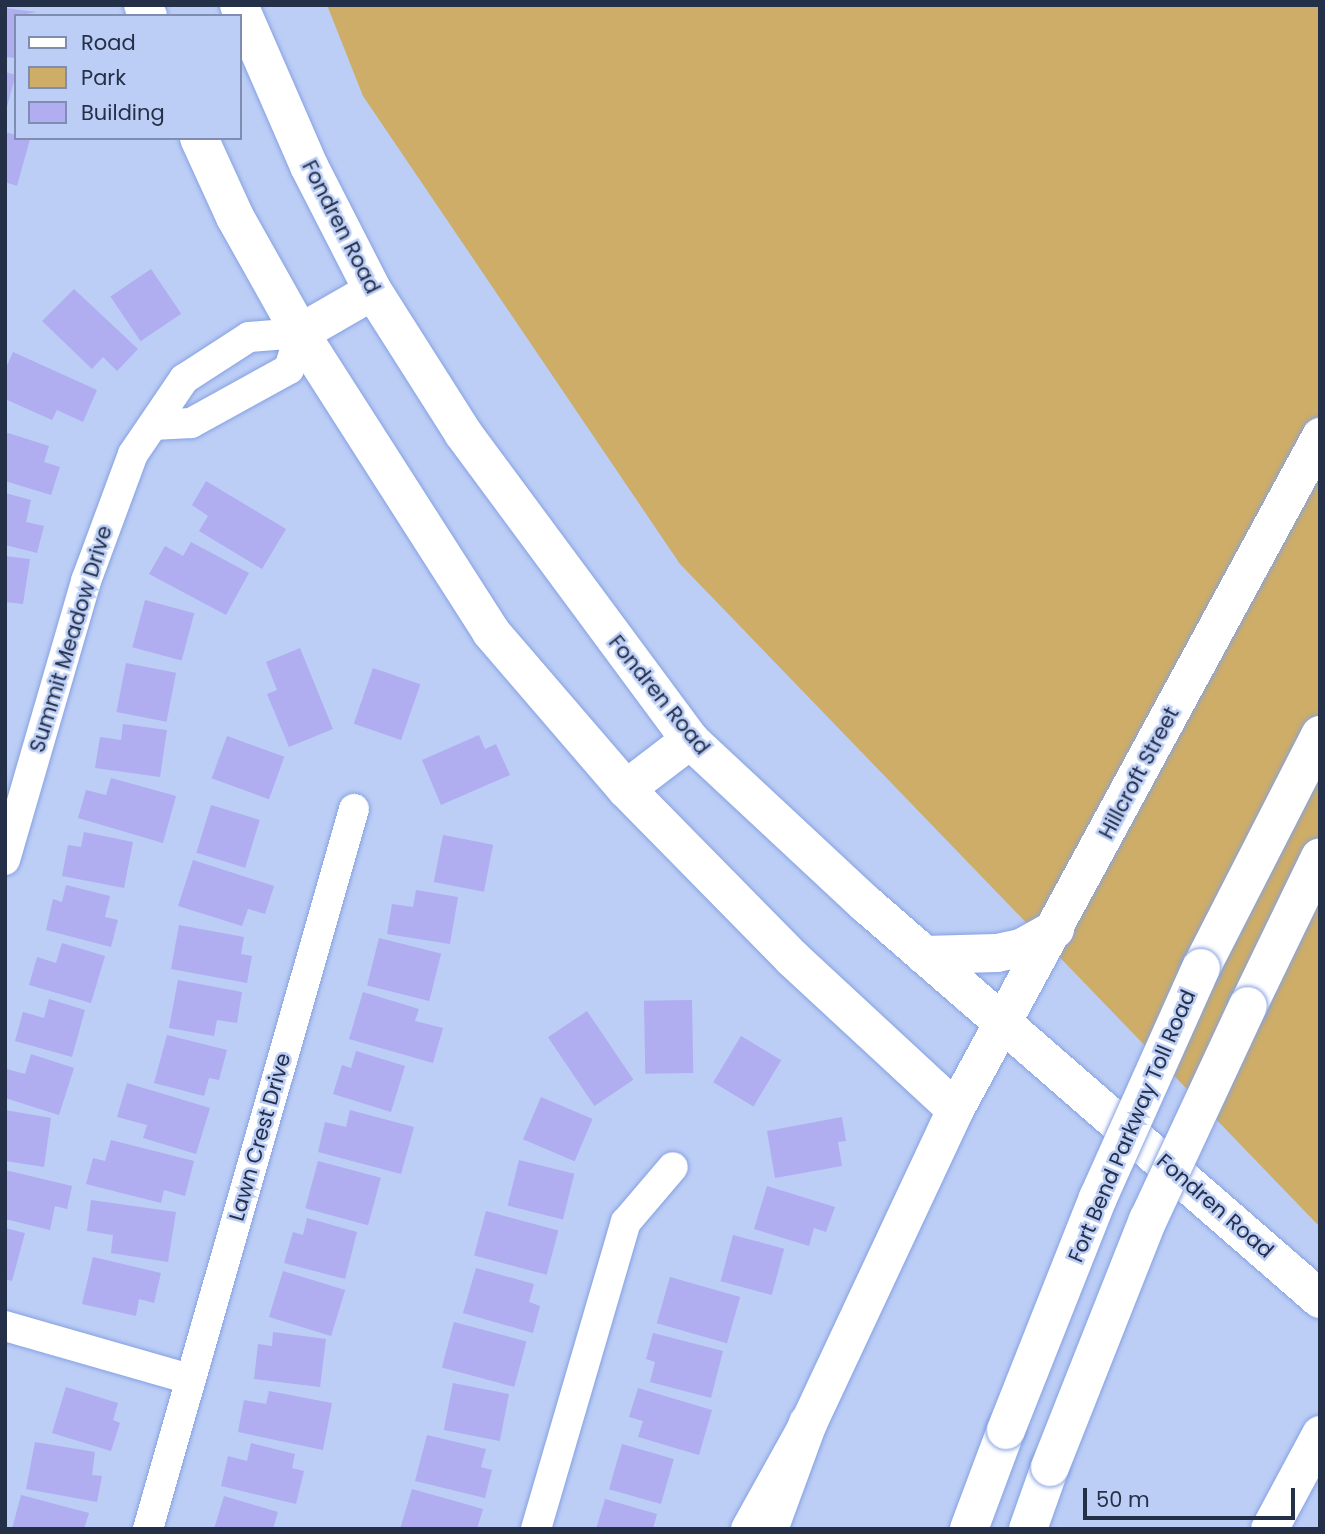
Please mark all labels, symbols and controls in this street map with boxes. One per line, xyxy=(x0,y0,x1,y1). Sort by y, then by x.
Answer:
legend xyxy=(14,14,242,140)
text: Road xyxy=(81,28,136,57)
text: Park xyxy=(81,63,126,92)
text: Building xyxy=(81,98,165,127)
street label: Fondren Road xyxy=(297,156,385,298)
street label: Summit Meadow Drive xyxy=(24,523,118,755)
street label: Fondren Road xyxy=(603,630,715,760)
street label: Hillcroft Street xyxy=(1094,703,1184,843)
street label: Fort Bend Parkway Toll Road xyxy=(1063,986,1201,1266)
street label: Lawn Crest Drive xyxy=(224,1050,296,1224)
street label: Fondren Road xyxy=(1152,1149,1278,1263)
scale bar xyxy=(1087,1474,1299,1518)
text: 50 m xyxy=(1096,1485,1150,1514)

